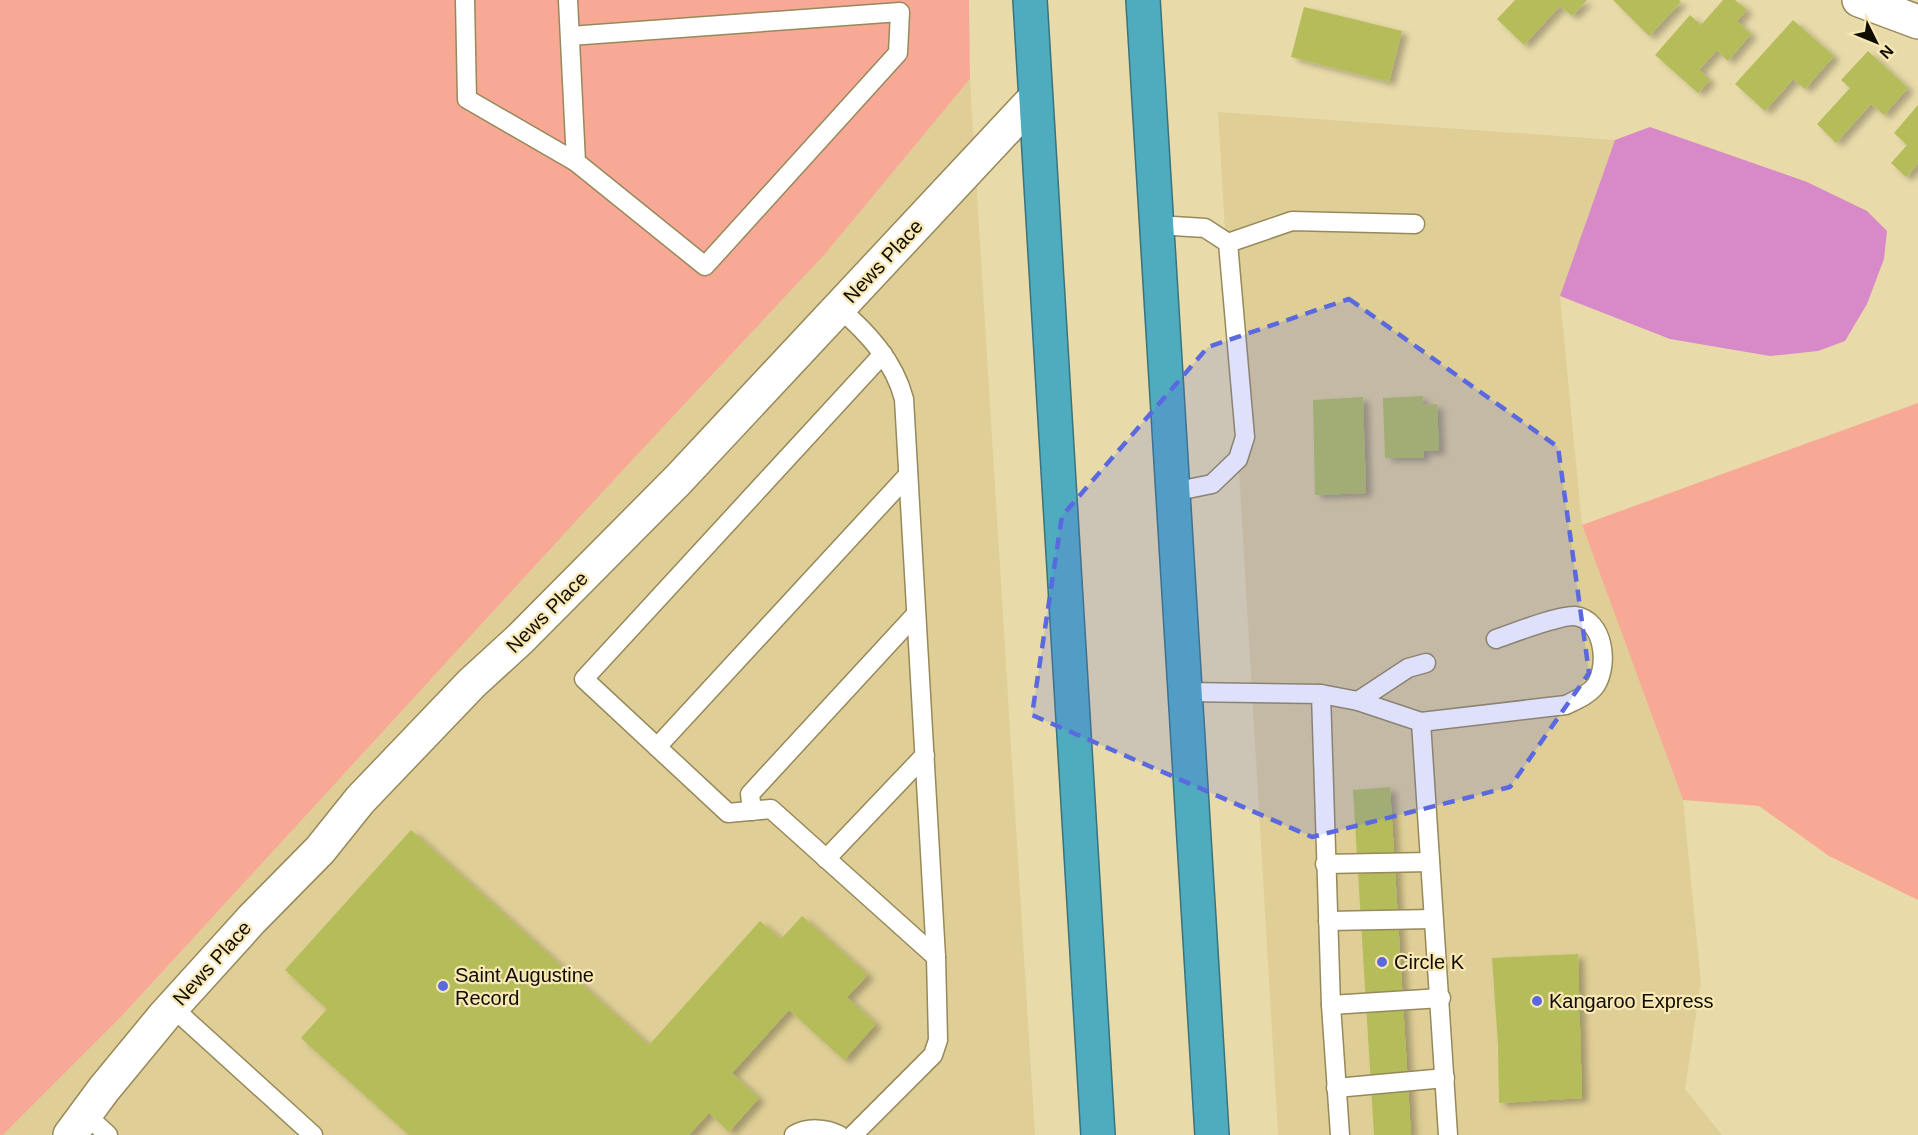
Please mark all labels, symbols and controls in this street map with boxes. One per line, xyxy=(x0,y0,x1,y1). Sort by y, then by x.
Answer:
north arrow xyxy=(1846,12,1906,72)
text: N xyxy=(1876,42,1897,62)
street label: News Place xyxy=(839,215,927,307)
street label: News Place xyxy=(502,567,592,657)
street label: News Place xyxy=(168,916,256,1010)
place label: Circle K xyxy=(1394,951,1465,973)
marker: Circle K xyxy=(1375,955,1389,969)
place label: Saint Augustine Record xyxy=(455,964,594,1009)
marker: Saint Augustine Record xyxy=(436,979,450,993)
place label: Kangaroo Express xyxy=(1549,990,1714,1012)
marker: Kangaroo Express xyxy=(1530,994,1544,1008)

